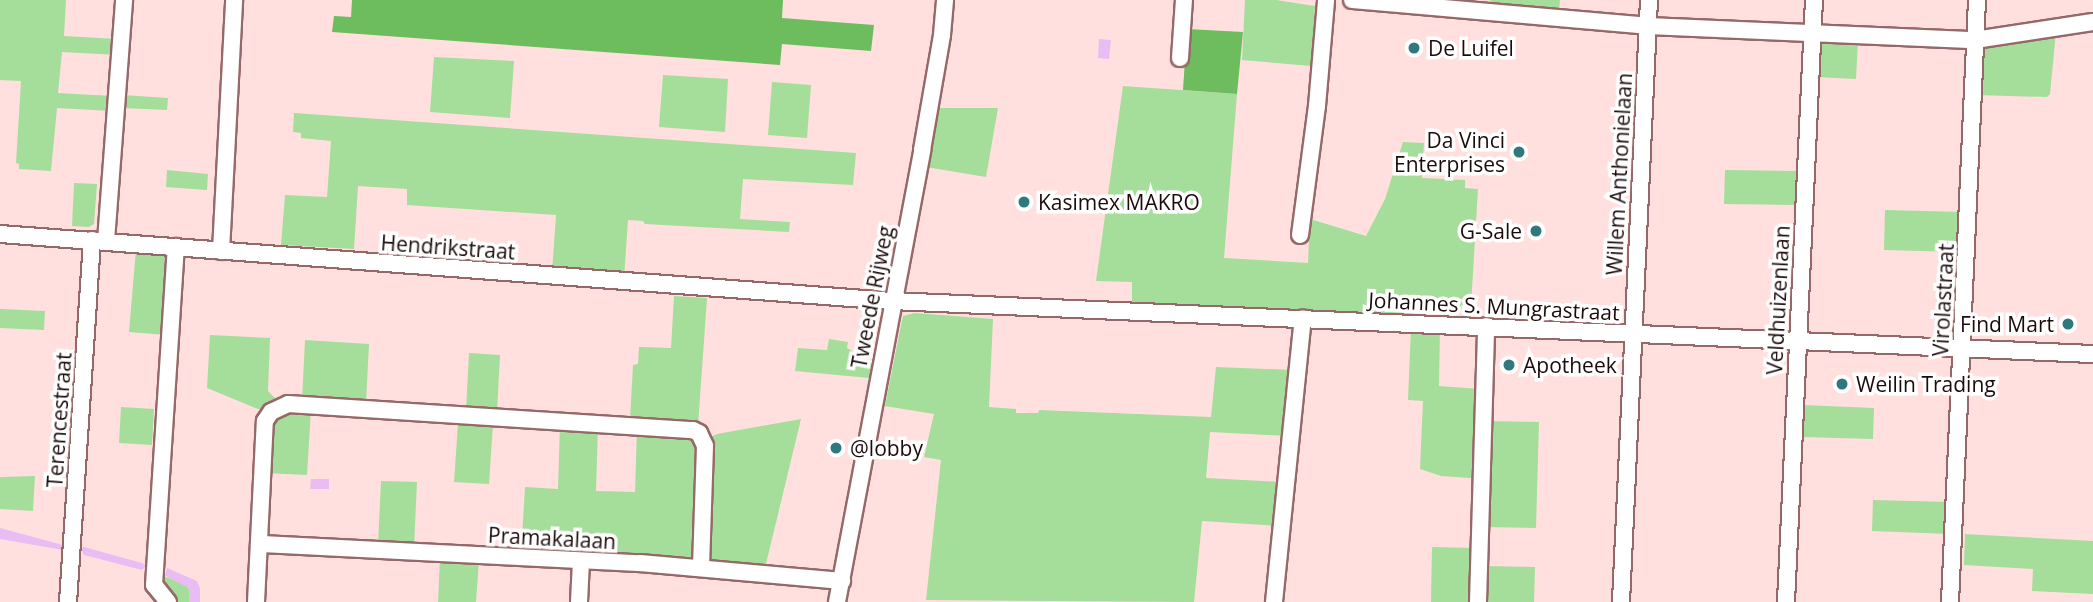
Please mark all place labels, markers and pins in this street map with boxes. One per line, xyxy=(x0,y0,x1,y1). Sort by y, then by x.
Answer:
place label: De Luifel xyxy=(1428,35,1514,61)
marker: De Luifel xyxy=(1406,40,1422,56)
place label: Da Vinci Enterprises xyxy=(1394,127,1505,177)
marker: Da Vinci Enterprises xyxy=(1511,144,1527,160)
place label: Kasimex MAKRO xyxy=(1038,189,1200,215)
marker: Kasimex MAKRO xyxy=(1016,194,1032,210)
place label: G-Sale xyxy=(1460,218,1522,244)
marker: G-Sale xyxy=(1528,223,1544,239)
place label: Find Mart xyxy=(1960,311,2054,337)
marker: Find Mart xyxy=(2060,316,2076,332)
place label: Apotheek xyxy=(1523,352,1617,378)
marker: Apotheek xyxy=(1501,357,1517,373)
place label: Weilin Trading xyxy=(1856,371,1996,397)
marker: Weilin Trading xyxy=(1834,376,1850,392)
place label: @lobby xyxy=(850,435,923,461)
marker: @lobby xyxy=(828,440,844,456)

